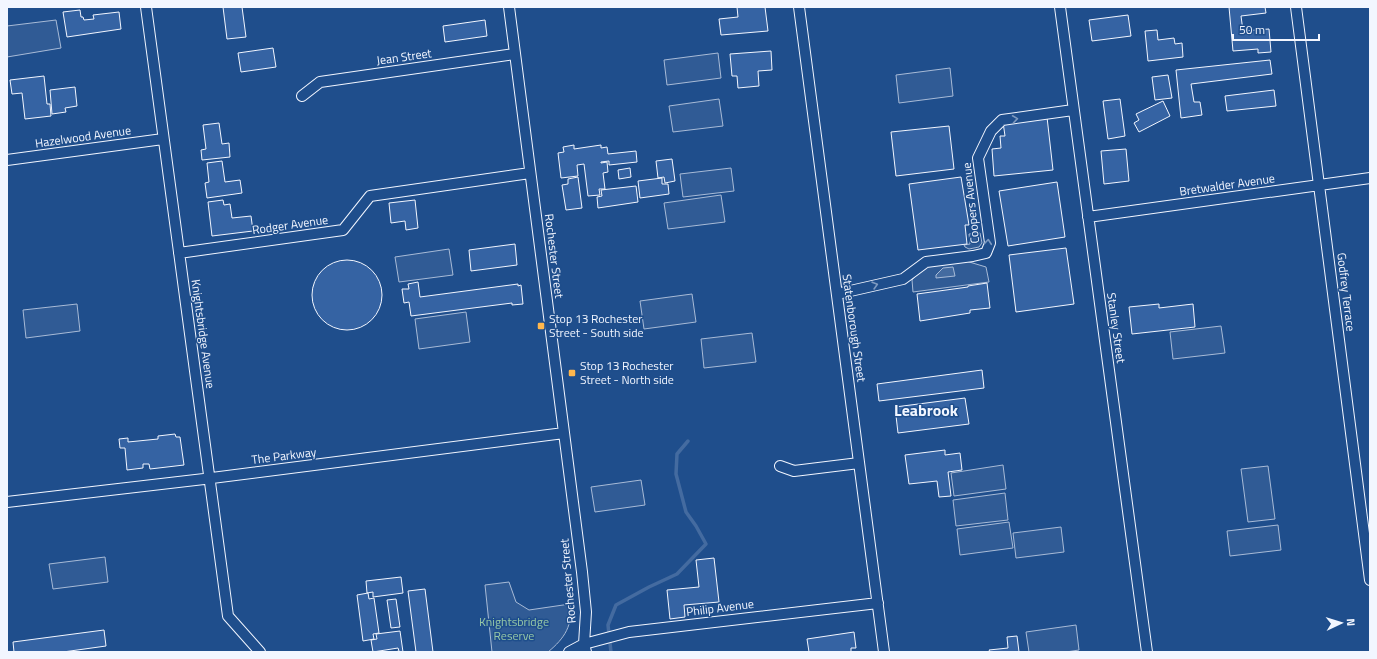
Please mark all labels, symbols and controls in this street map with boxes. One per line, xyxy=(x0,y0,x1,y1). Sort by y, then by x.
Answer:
scale bar xyxy=(1233,16,1319,42)
text: 50 m xyxy=(1239,20,1265,39)
street label: Jean Street xyxy=(375,43,434,70)
one-way arrow xyxy=(1012,115,1018,124)
street label: Hazelwood Avenue xyxy=(34,120,132,153)
street label: Coopers Avenue xyxy=(957,162,984,245)
street label: Bretwalder Avenue xyxy=(1178,168,1276,201)
street label: Rodger Avenue xyxy=(251,210,329,239)
street label: Rochester Street xyxy=(540,213,569,300)
one-way arrow xyxy=(984,239,993,245)
street label: Godfrey Terrace xyxy=(1332,251,1361,332)
street label: Statenborough Street xyxy=(838,273,872,384)
street label: Knightsbridge Avenue xyxy=(186,278,221,390)
one-way arrow xyxy=(871,281,878,290)
street label: Stanley Street xyxy=(1102,291,1131,365)
place label: Stop 13 Rochester Street - South side xyxy=(549,309,644,342)
marker: Stop 13 Rochester Street - South side xyxy=(536,321,546,331)
place label: Stop 13 Rochester Street - North side xyxy=(580,356,674,389)
marker: Stop 13 Rochester Street - North side xyxy=(567,368,577,378)
district label: Leabrook xyxy=(894,398,959,422)
street label: The Parkway xyxy=(250,442,318,469)
street label: Rochester Street xyxy=(554,537,581,624)
street label: Philip Avenue xyxy=(685,594,755,621)
north arrow xyxy=(1321,603,1361,643)
park label: Knightsbridge Reserve xyxy=(479,612,549,645)
text: N xyxy=(1343,618,1359,627)

